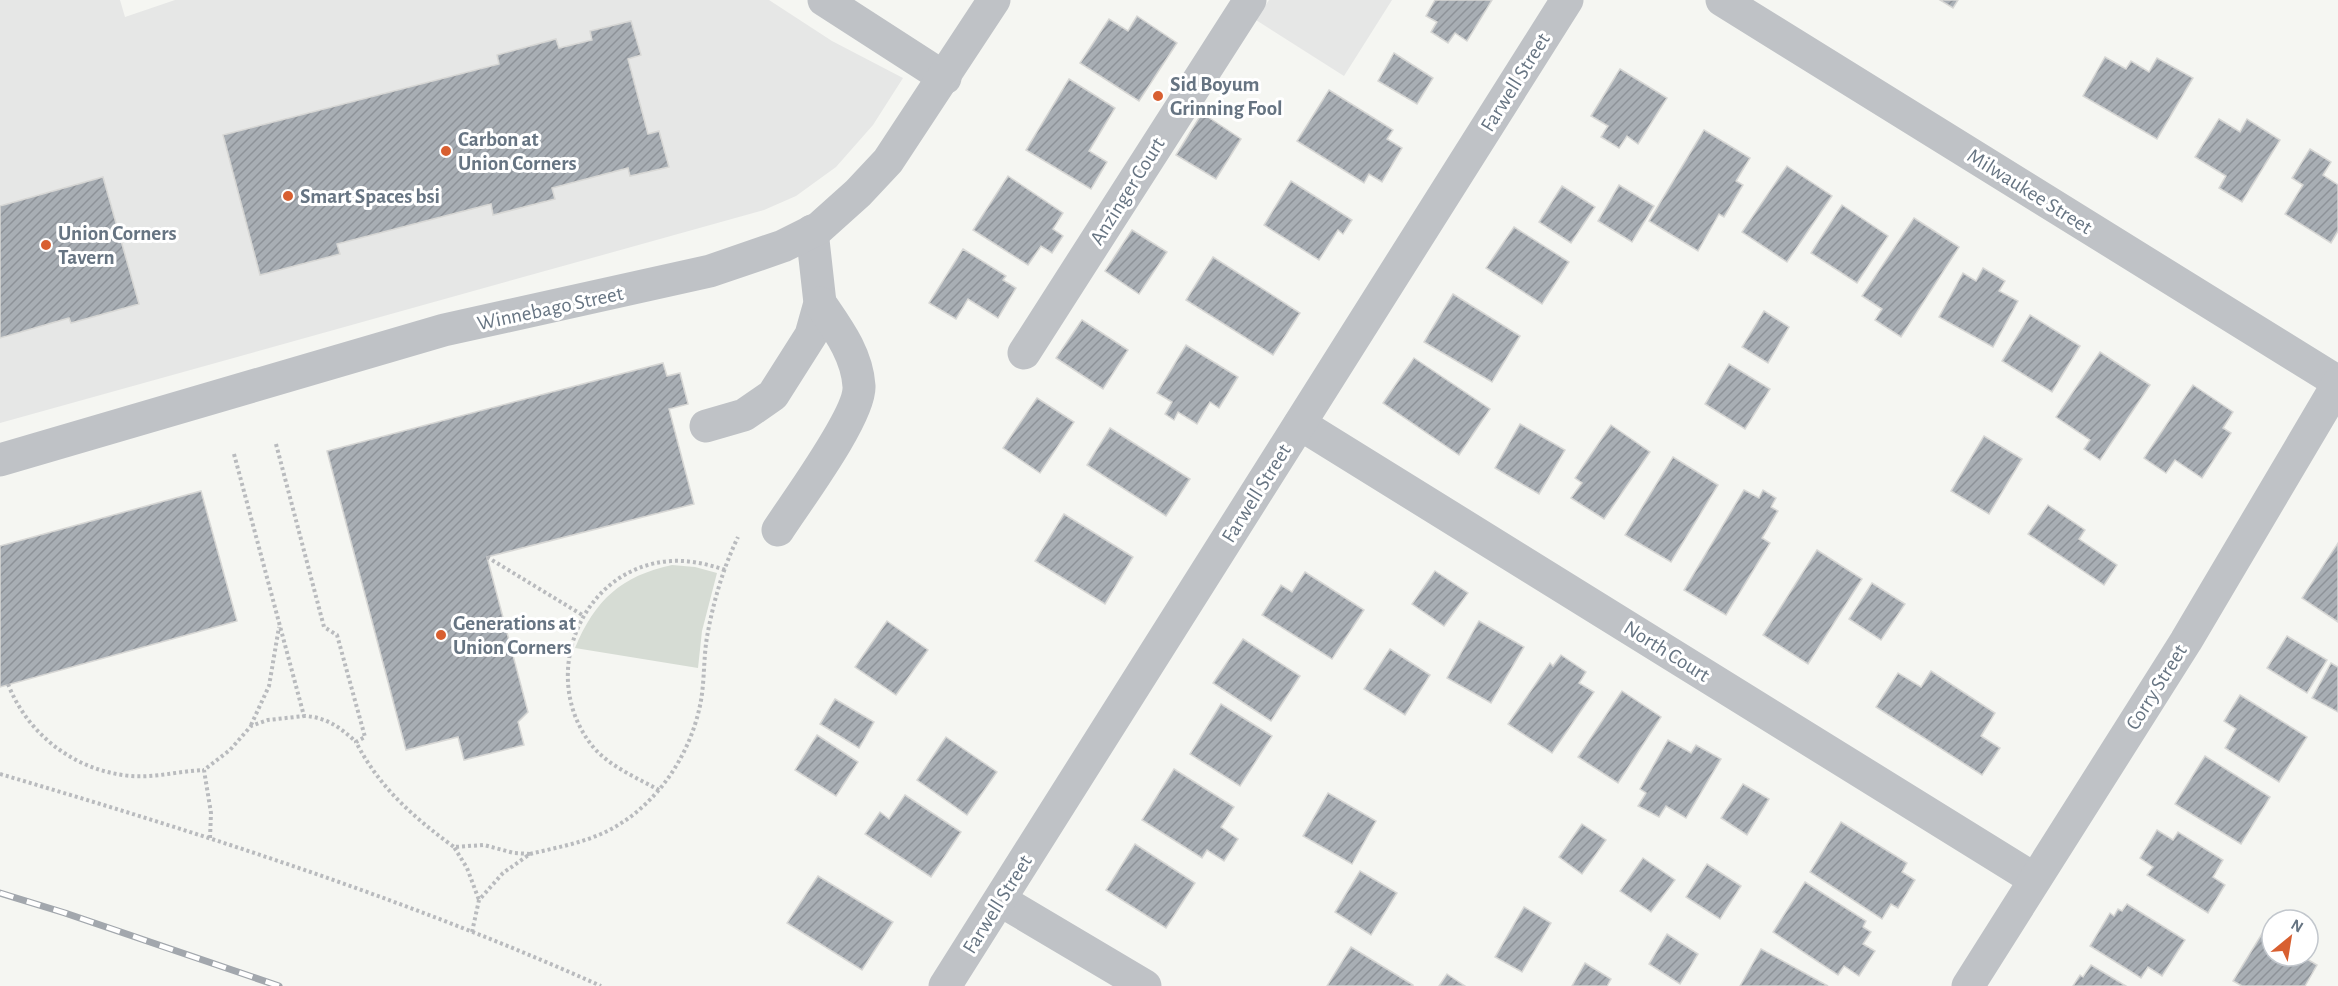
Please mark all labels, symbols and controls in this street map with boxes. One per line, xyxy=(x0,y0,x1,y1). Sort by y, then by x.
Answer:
street label: Farwell Street xyxy=(1477,29,1554,135)
place label: Sid Boyum Grinning Fool xyxy=(1170,74,1283,119)
marker: Sid Boyum Grinning Fool xyxy=(1151,89,1165,103)
place label: Carbon at Union Corners xyxy=(458,129,577,174)
street label: Anzinger Court xyxy=(1086,134,1169,249)
marker: Carbon at Union Corners xyxy=(439,144,453,158)
street label: Milwaukee Street xyxy=(1964,145,2096,238)
place label: Smart Spaces bsi xyxy=(300,186,440,207)
marker: Smart Spaces bsi xyxy=(281,189,295,203)
place label: Union Corners Tavern xyxy=(58,223,177,268)
marker: Union Corners Tavern xyxy=(39,238,53,252)
street label: Winnebago Street xyxy=(475,283,625,334)
street label: Farwell Street xyxy=(1218,440,1295,546)
place label: Generations at Union Corners xyxy=(453,613,576,658)
street label: North Court xyxy=(1620,617,1714,686)
marker: Generations at Union Corners xyxy=(434,628,448,642)
street label: Corry Street xyxy=(2122,641,2191,734)
street label: Farwell Street xyxy=(959,851,1036,957)
north arrow xyxy=(2260,908,2320,968)
text: N xyxy=(2288,916,2306,936)

